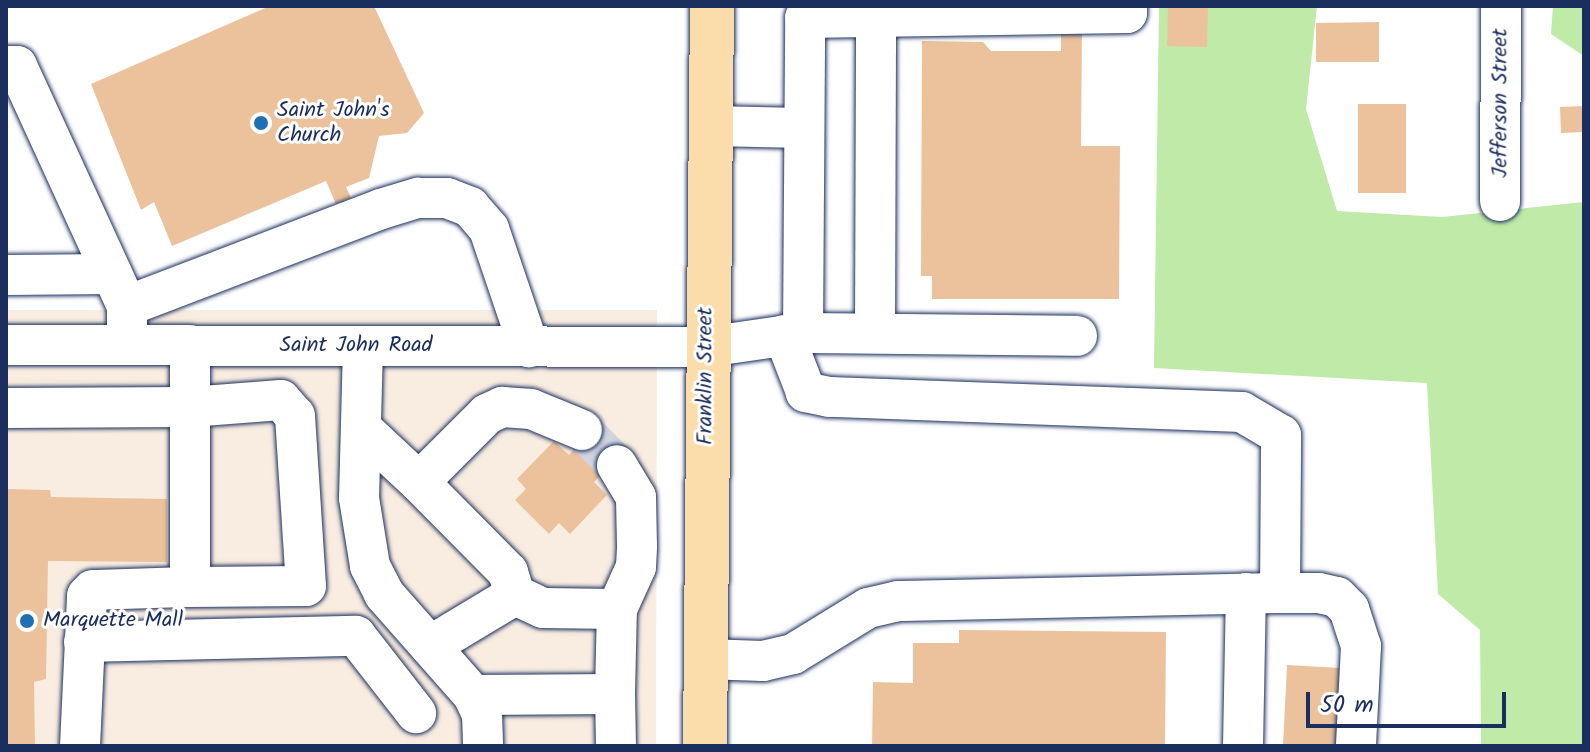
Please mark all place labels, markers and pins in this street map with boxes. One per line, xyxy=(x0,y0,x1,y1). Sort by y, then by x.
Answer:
place label: Saint John's Church xyxy=(277,97,390,148)
marker: Saint John's Church xyxy=(252,114,270,132)
place label: Marquette Mall xyxy=(43,608,183,634)
marker: Marquette Mall xyxy=(18,612,36,630)

